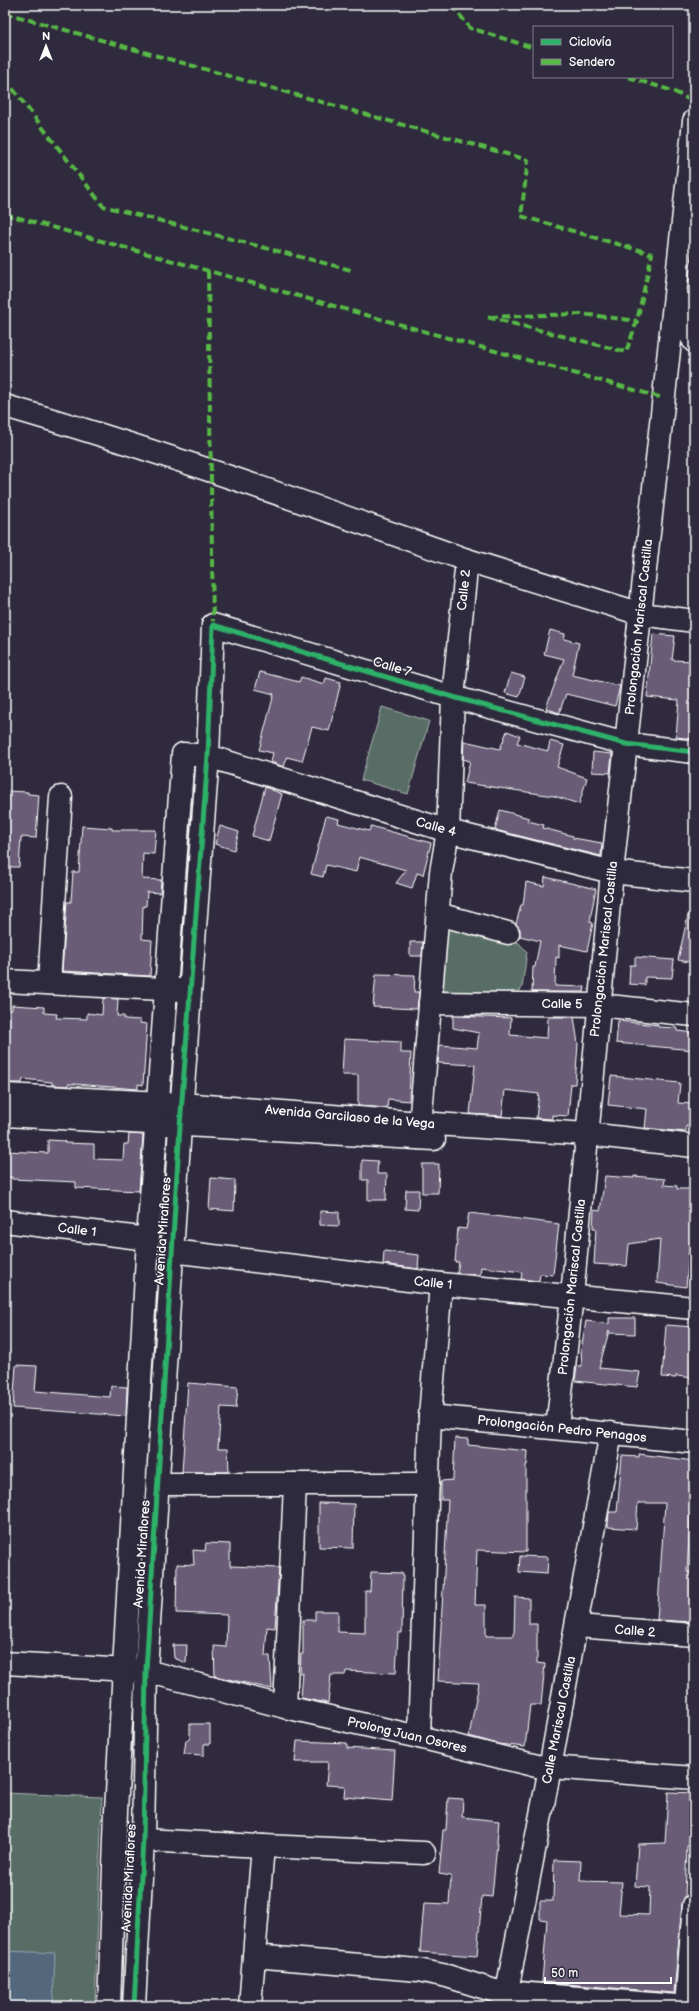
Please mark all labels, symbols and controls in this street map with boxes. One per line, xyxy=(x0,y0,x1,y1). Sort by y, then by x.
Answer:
north arrow xyxy=(26,26,66,66)
legend xyxy=(533,26,673,78)
text: N xyxy=(42,30,50,43)
text: Ciclovía xyxy=(569,35,612,50)
text: Sendero xyxy=(569,55,615,70)
street label: Prolongación Mariscal Castilla xyxy=(622,538,656,716)
street label: Calle 2 xyxy=(454,568,474,611)
street label: Calle 7 xyxy=(371,654,414,681)
street label: Calle 4 xyxy=(414,814,458,840)
street label: Prolongación Mariscal Castilla xyxy=(587,860,621,1038)
street label: Calle 5 xyxy=(542,996,582,1012)
street label: Avenida Garcilaso de la Vega xyxy=(264,1102,436,1132)
street label: Avenida Miraflores xyxy=(151,1176,175,1286)
street label: Prolongación Mariscal Castilla xyxy=(555,1198,589,1376)
street label: Calle 1 xyxy=(57,1220,97,1240)
street label: Calle 1 xyxy=(413,1273,453,1293)
street label: Prolongación Pedro Penagos xyxy=(477,1412,648,1446)
street label: Avenida Miraflores xyxy=(130,1499,154,1609)
street label: Calle 2 xyxy=(614,1622,656,1640)
street label: Calle Mariscal Castilla xyxy=(539,1655,579,1785)
street label: Prolong Juan Osores xyxy=(346,1713,469,1757)
street label: Avenida Miraflores xyxy=(118,1823,140,1932)
scale bar xyxy=(545,1959,671,1985)
text: 50 m xyxy=(551,1966,578,1981)

